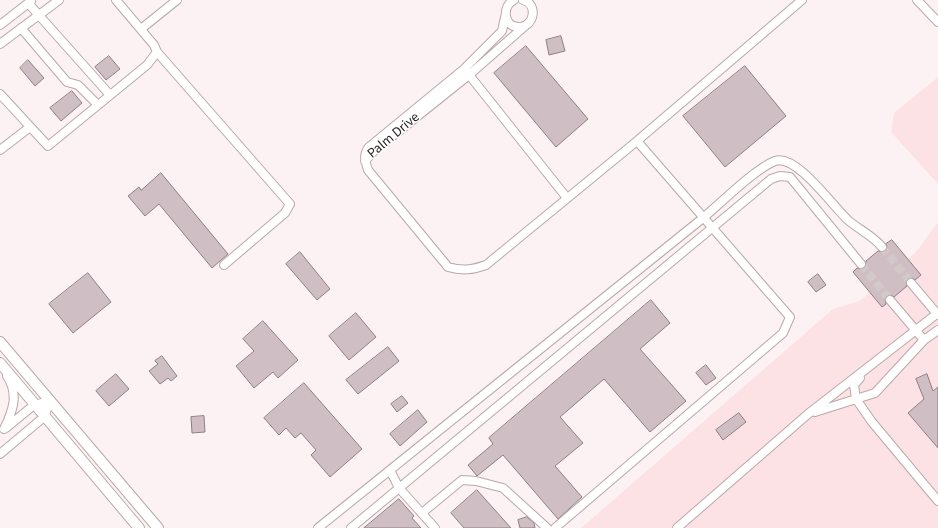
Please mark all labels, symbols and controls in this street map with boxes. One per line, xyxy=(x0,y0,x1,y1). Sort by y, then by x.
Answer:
street label: Palm Drive xyxy=(365,109,423,163)

